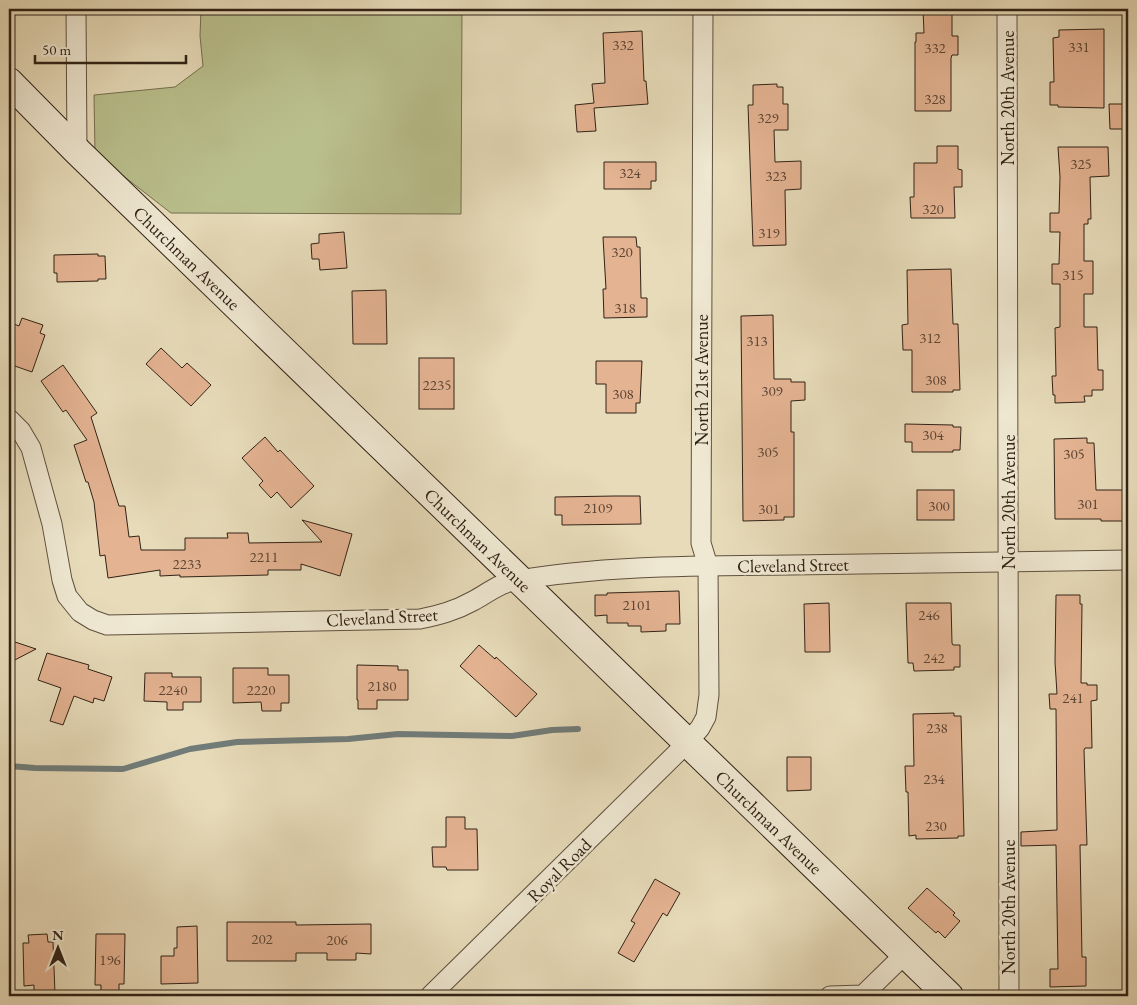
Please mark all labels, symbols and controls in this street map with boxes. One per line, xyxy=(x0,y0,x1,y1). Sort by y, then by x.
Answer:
street label: North 20th Avenue xyxy=(996,30,1019,166)
scale bar xyxy=(35,32,186,64)
house number: 332 xyxy=(612,35,635,54)
house number: 331 xyxy=(1068,37,1090,56)
house number: 332 xyxy=(924,38,947,57)
text: 50 m xyxy=(42,40,71,59)
house number: 328 xyxy=(924,89,946,108)
house number: 329 xyxy=(757,108,779,127)
house number: 325 xyxy=(1070,154,1092,173)
house number: 324 xyxy=(619,163,642,182)
house number: 323 xyxy=(765,166,787,185)
house number: 320 xyxy=(922,199,944,218)
street label: Churchman Avenue xyxy=(129,201,245,315)
house number: 319 xyxy=(758,223,780,242)
house number: 320 xyxy=(611,242,633,261)
house number: 315 xyxy=(1062,265,1084,284)
house number: 318 xyxy=(614,298,636,317)
street label: North 21st Avenue xyxy=(690,314,713,446)
house number: 312 xyxy=(919,328,942,347)
house number: 313 xyxy=(746,331,768,350)
house number: 308 xyxy=(925,370,947,389)
house number: 2235 xyxy=(423,375,451,394)
house number: 309 xyxy=(761,381,783,400)
house number: 308 xyxy=(612,384,634,403)
house number: 304 xyxy=(922,425,945,444)
street label: North 20th Avenue xyxy=(997,434,1020,570)
house number: 305 xyxy=(757,442,779,461)
house number: 305 xyxy=(1063,444,1085,463)
street label: Churchman Avenue xyxy=(420,483,536,597)
house number: 301 xyxy=(1077,494,1099,513)
house number: 300 xyxy=(928,496,950,515)
house number: 2109 xyxy=(584,498,612,517)
house number: 301 xyxy=(758,499,780,518)
house number: 2211 xyxy=(250,547,278,566)
street label: Cleveland Street xyxy=(737,553,849,577)
house number: 2233 xyxy=(173,554,201,573)
house number: 2101 xyxy=(623,595,651,614)
street label: Cleveland Street xyxy=(326,603,439,631)
house number: 246 xyxy=(918,605,940,624)
house number: 242 xyxy=(923,648,946,667)
house number: 2180 xyxy=(368,676,396,695)
house number: 2240 xyxy=(159,680,187,699)
house number: 2220 xyxy=(247,680,275,699)
house number: 241 xyxy=(1062,688,1084,707)
house number: 238 xyxy=(926,718,948,737)
street label: Churchman Avenue xyxy=(711,765,827,879)
house number: 234 xyxy=(923,769,946,788)
house number: 230 xyxy=(925,816,947,835)
street label: Royal Road xyxy=(522,832,597,907)
street label: North 20th Avenue xyxy=(997,839,1020,975)
north arrow xyxy=(32,922,82,972)
text: N xyxy=(52,926,64,944)
house number: 202 xyxy=(251,929,274,948)
house number: 206 xyxy=(326,930,348,949)
house number: 196 xyxy=(99,950,121,969)

